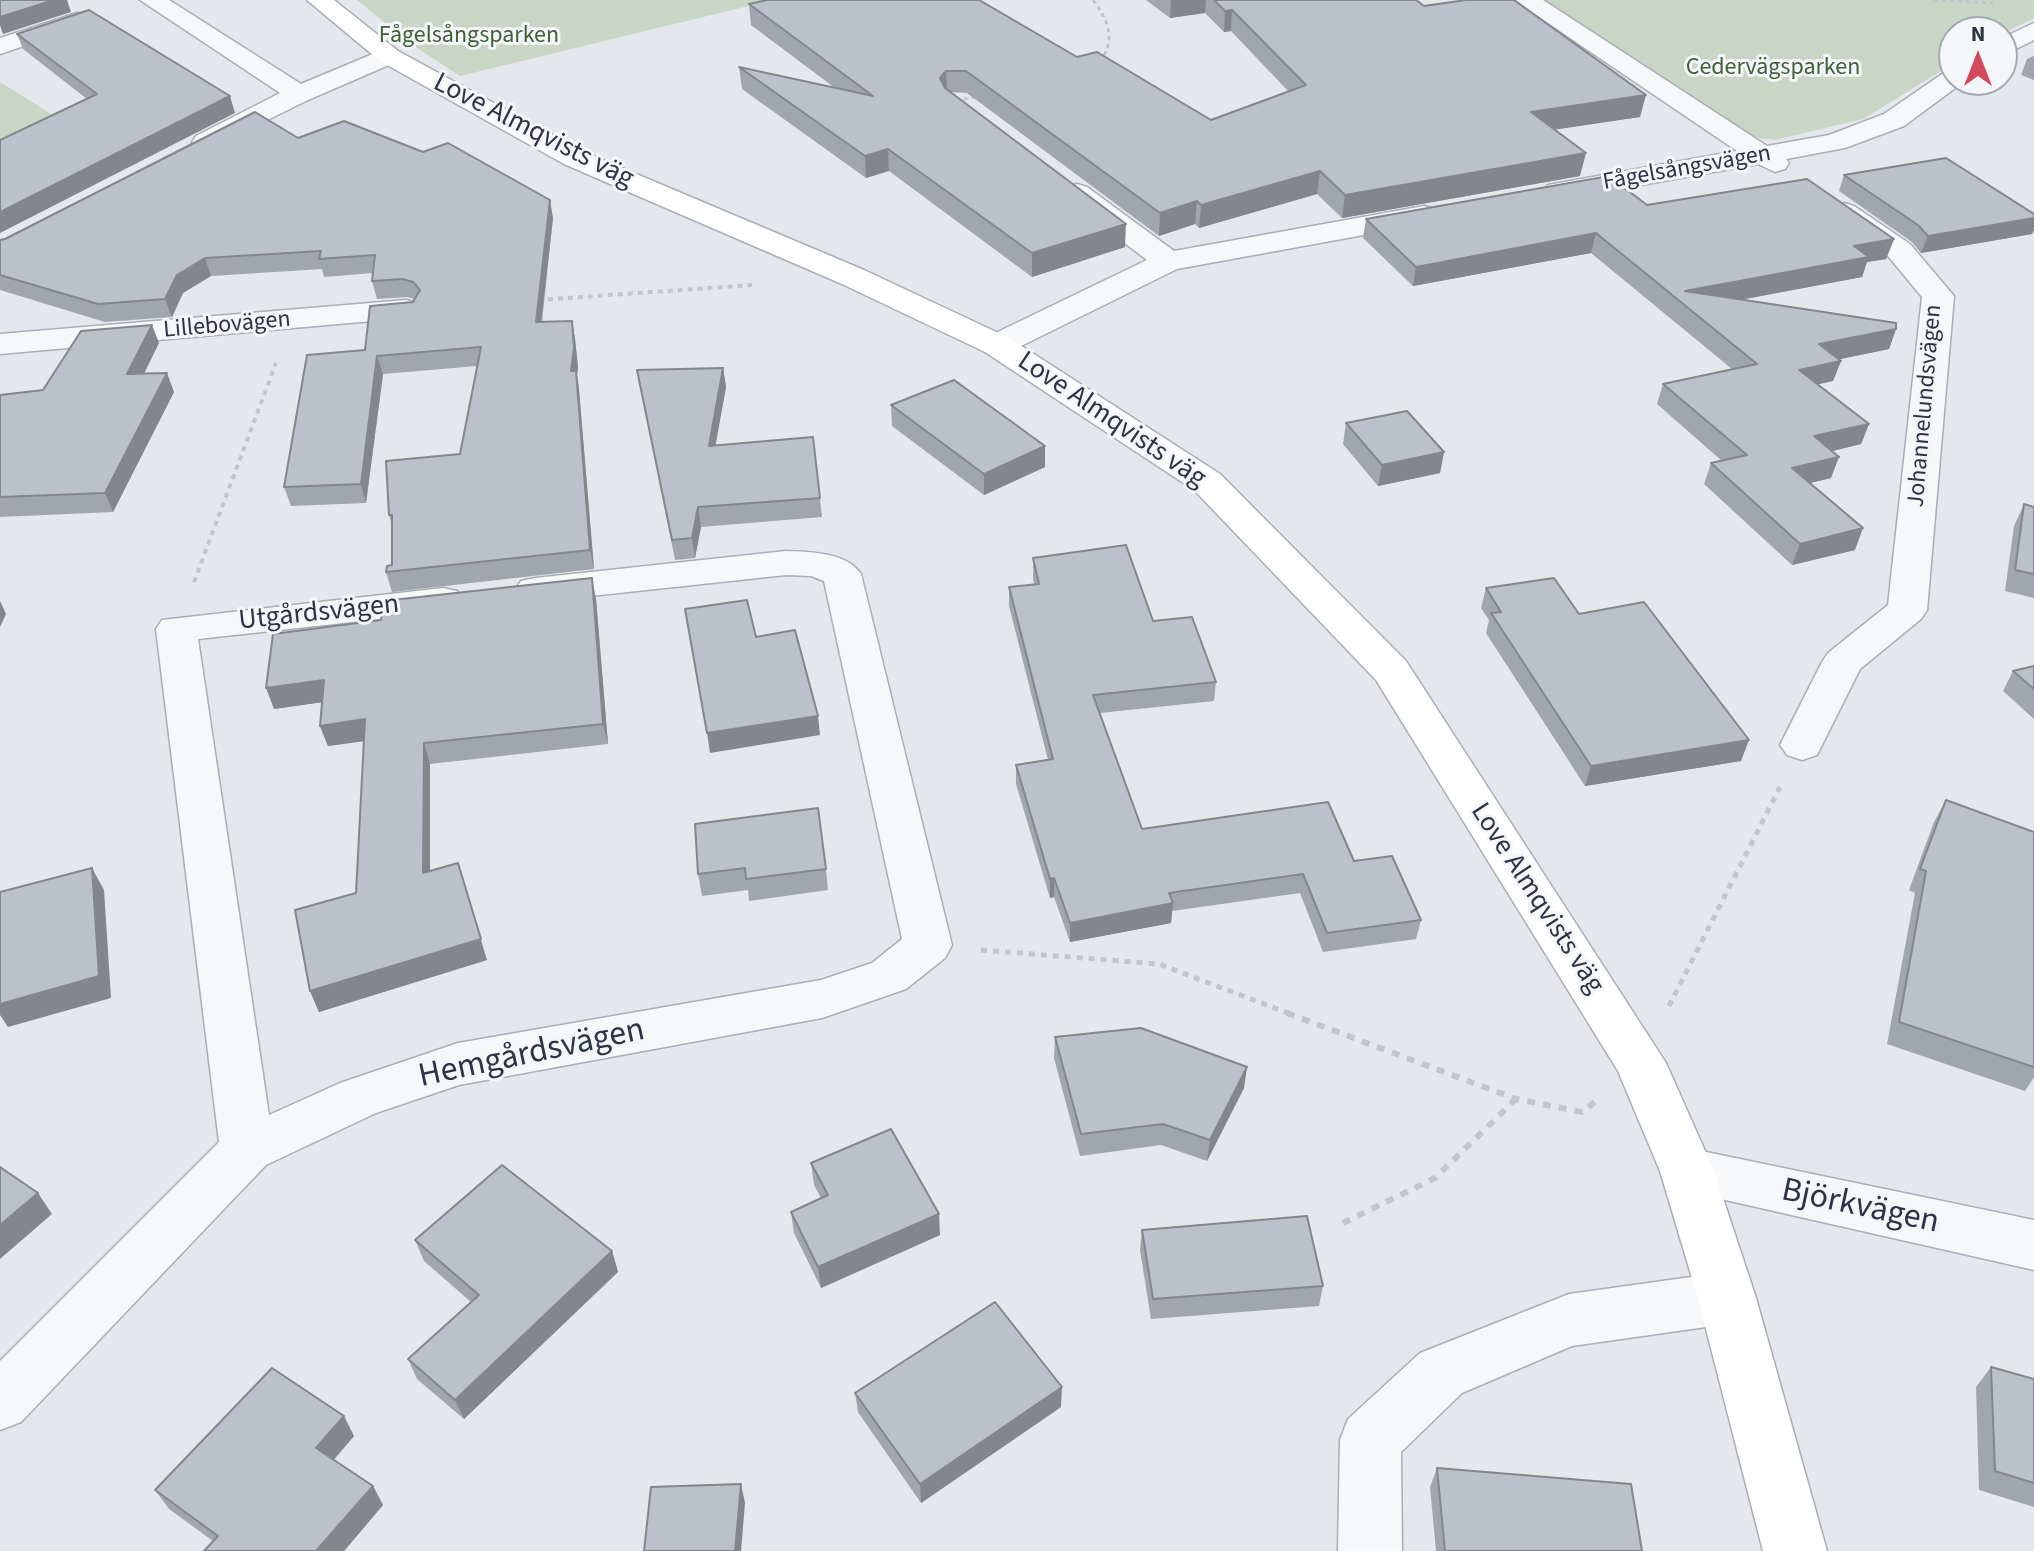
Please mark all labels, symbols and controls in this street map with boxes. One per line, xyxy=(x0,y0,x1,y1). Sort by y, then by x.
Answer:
north arrow xyxy=(1938,16,2018,96)
text: N xyxy=(1971,18,1985,50)
park label: Fågelsångsparken xyxy=(379,23,559,51)
park label: Cedervägsparken xyxy=(1686,55,1860,83)
street label: Love Almqvists väg xyxy=(427,67,639,197)
street label: Fågelsångsvägen xyxy=(1601,140,1773,198)
street label: Johannelundsvägen xyxy=(1903,304,1949,508)
street label: Lillebovägen xyxy=(162,306,292,346)
street label: Love Almqvists väg xyxy=(1010,345,1212,497)
street label: Utgårdsvägen xyxy=(237,589,401,639)
street label: Love Almqvists väg xyxy=(1462,797,1610,1001)
street label: Hemgårdsvägen xyxy=(415,1011,649,1099)
street label: Björkvägen xyxy=(1778,1171,1942,1245)

